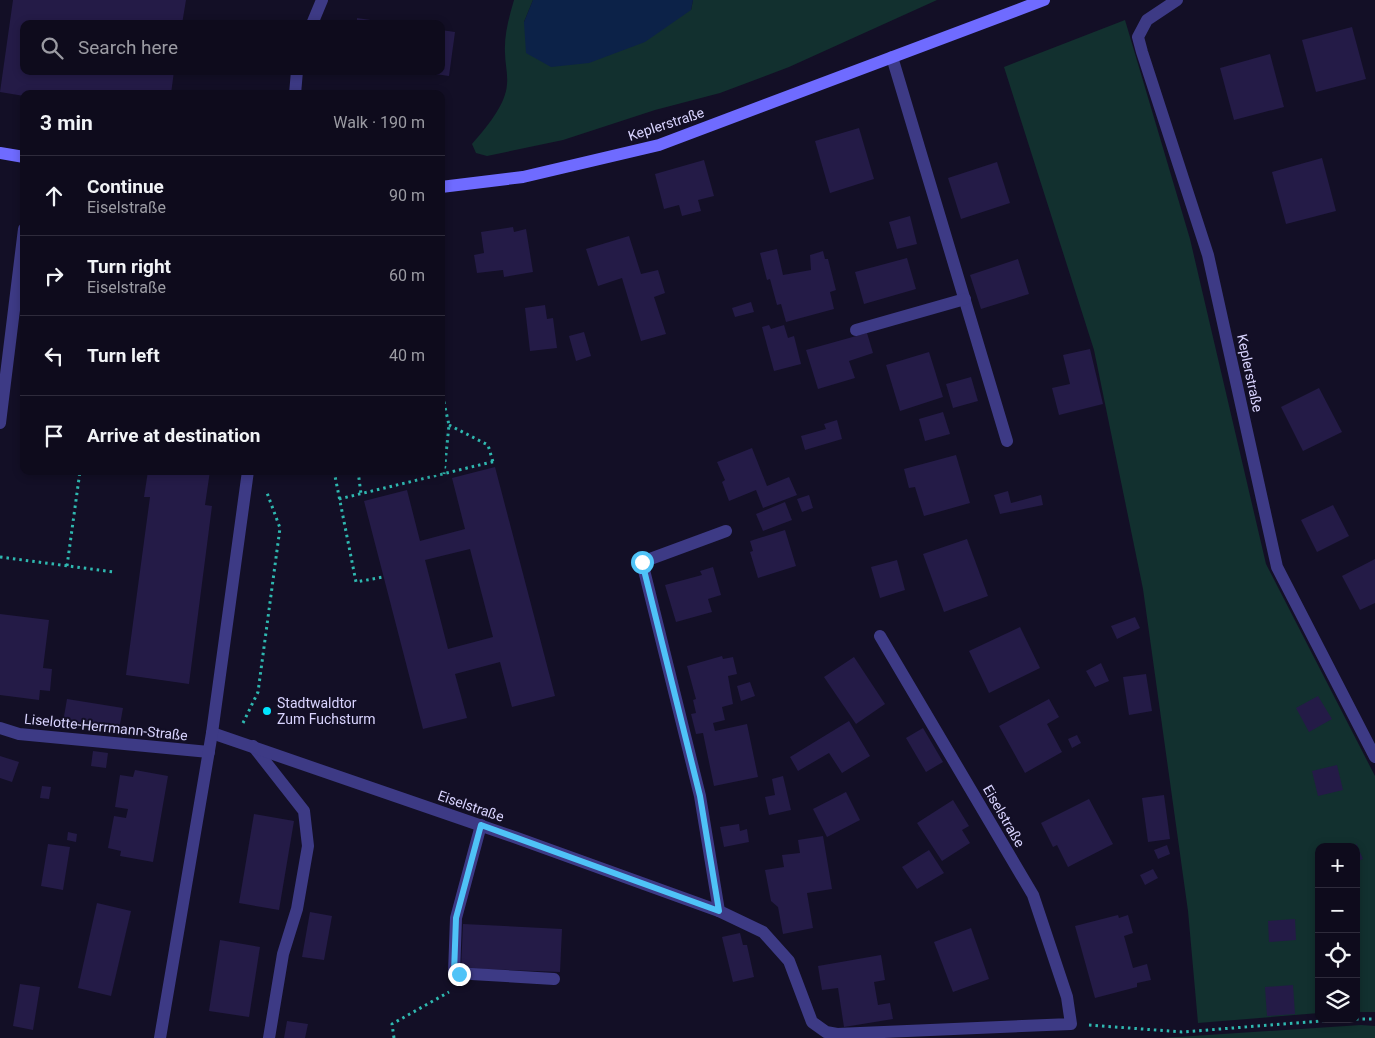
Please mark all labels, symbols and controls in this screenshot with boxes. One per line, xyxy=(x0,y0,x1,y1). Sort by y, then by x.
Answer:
search box xyxy=(20,20,445,75)
icon: search xyxy=(38,34,66,62)
text: Search here xyxy=(78,36,178,59)
street label: Keplerstraße xyxy=(626,104,706,144)
text: 3 min xyxy=(40,111,93,135)
text: Walk · 190 m xyxy=(333,113,425,132)
text: Continue xyxy=(87,175,164,198)
icon: ahead xyxy=(40,182,68,210)
text: 90 m xyxy=(389,186,425,205)
text: Eiselstraße xyxy=(87,198,166,217)
text: Turn right xyxy=(87,255,171,278)
icon: right xyxy=(40,262,68,290)
text: 60 m xyxy=(389,266,425,285)
text: Eiselstraße xyxy=(87,278,166,297)
street label: Keplerstraße xyxy=(1234,333,1266,413)
icon: left xyxy=(40,342,68,370)
text: Turn left xyxy=(87,344,160,367)
text: 40 m xyxy=(389,346,425,365)
icon: arrive xyxy=(40,422,68,450)
text: Arrive at destination xyxy=(87,424,260,447)
route start xyxy=(631,551,654,574)
place label: Stadtwaldtor Zum Fuchsturm xyxy=(277,695,376,727)
marker: Stadtwaldtor Zum Fuchsturm xyxy=(261,705,273,717)
street label: Liselotte-Herrmann-Straße xyxy=(23,710,189,744)
street label: Eiselstraße xyxy=(980,782,1028,850)
street label: Eiselstraße xyxy=(436,787,506,825)
map controls xyxy=(1315,843,1360,1023)
button: + xyxy=(1315,843,1360,888)
button: − xyxy=(1315,888,1360,933)
button: locate xyxy=(1315,933,1360,978)
route end xyxy=(448,963,471,986)
button: layers xyxy=(1315,978,1360,1023)

